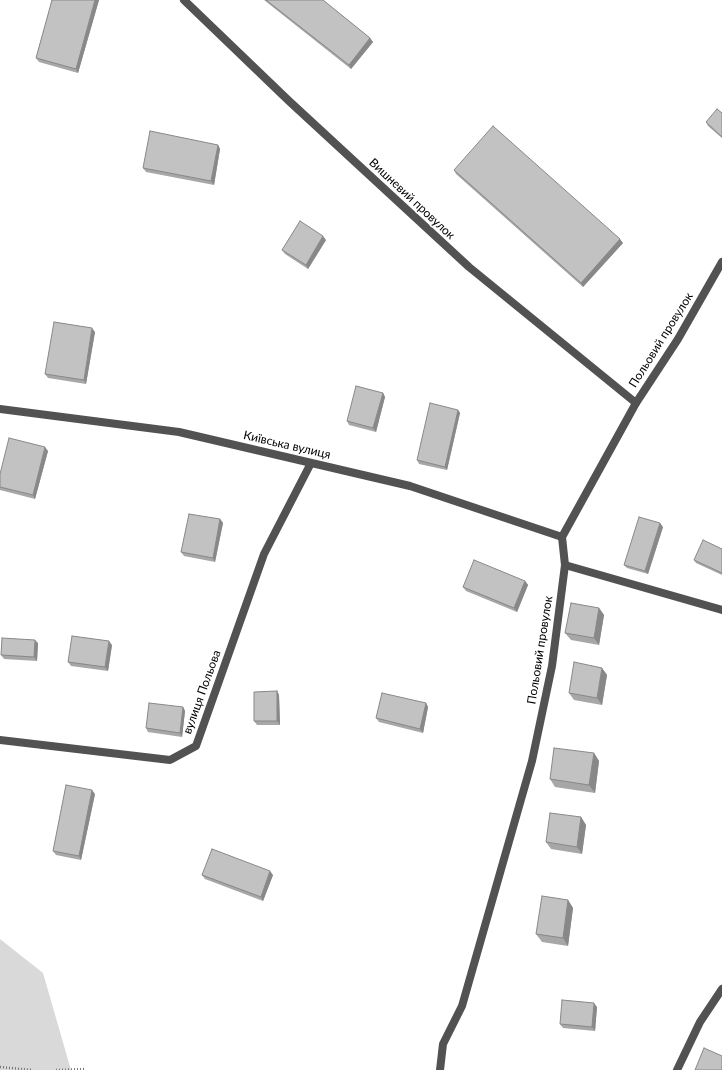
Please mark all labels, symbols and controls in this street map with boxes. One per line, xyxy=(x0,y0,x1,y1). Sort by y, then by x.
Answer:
street label: Вишневий провулок xyxy=(366,156,458,242)
street label: Польовий провулок xyxy=(626,290,696,390)
street label: Київська вулиця xyxy=(242,428,332,462)
street label: Польовий провулок xyxy=(524,595,556,705)
street label: вулиця Польова xyxy=(180,648,224,736)

